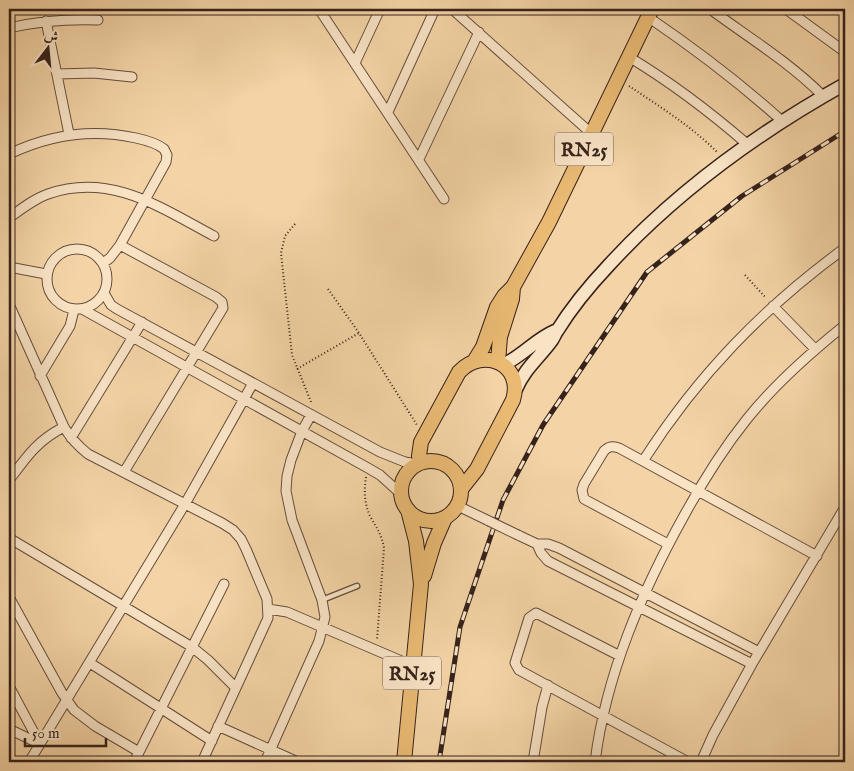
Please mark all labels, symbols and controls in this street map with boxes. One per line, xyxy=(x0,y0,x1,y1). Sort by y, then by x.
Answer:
north arrow xyxy=(22,22,72,72)
text: ش xyxy=(42,26,61,47)
road number: RN25 xyxy=(555,132,613,166)
road number: RN25 xyxy=(383,656,441,690)
scale bar xyxy=(25,716,106,748)
text: 50 m xyxy=(32,724,60,743)

